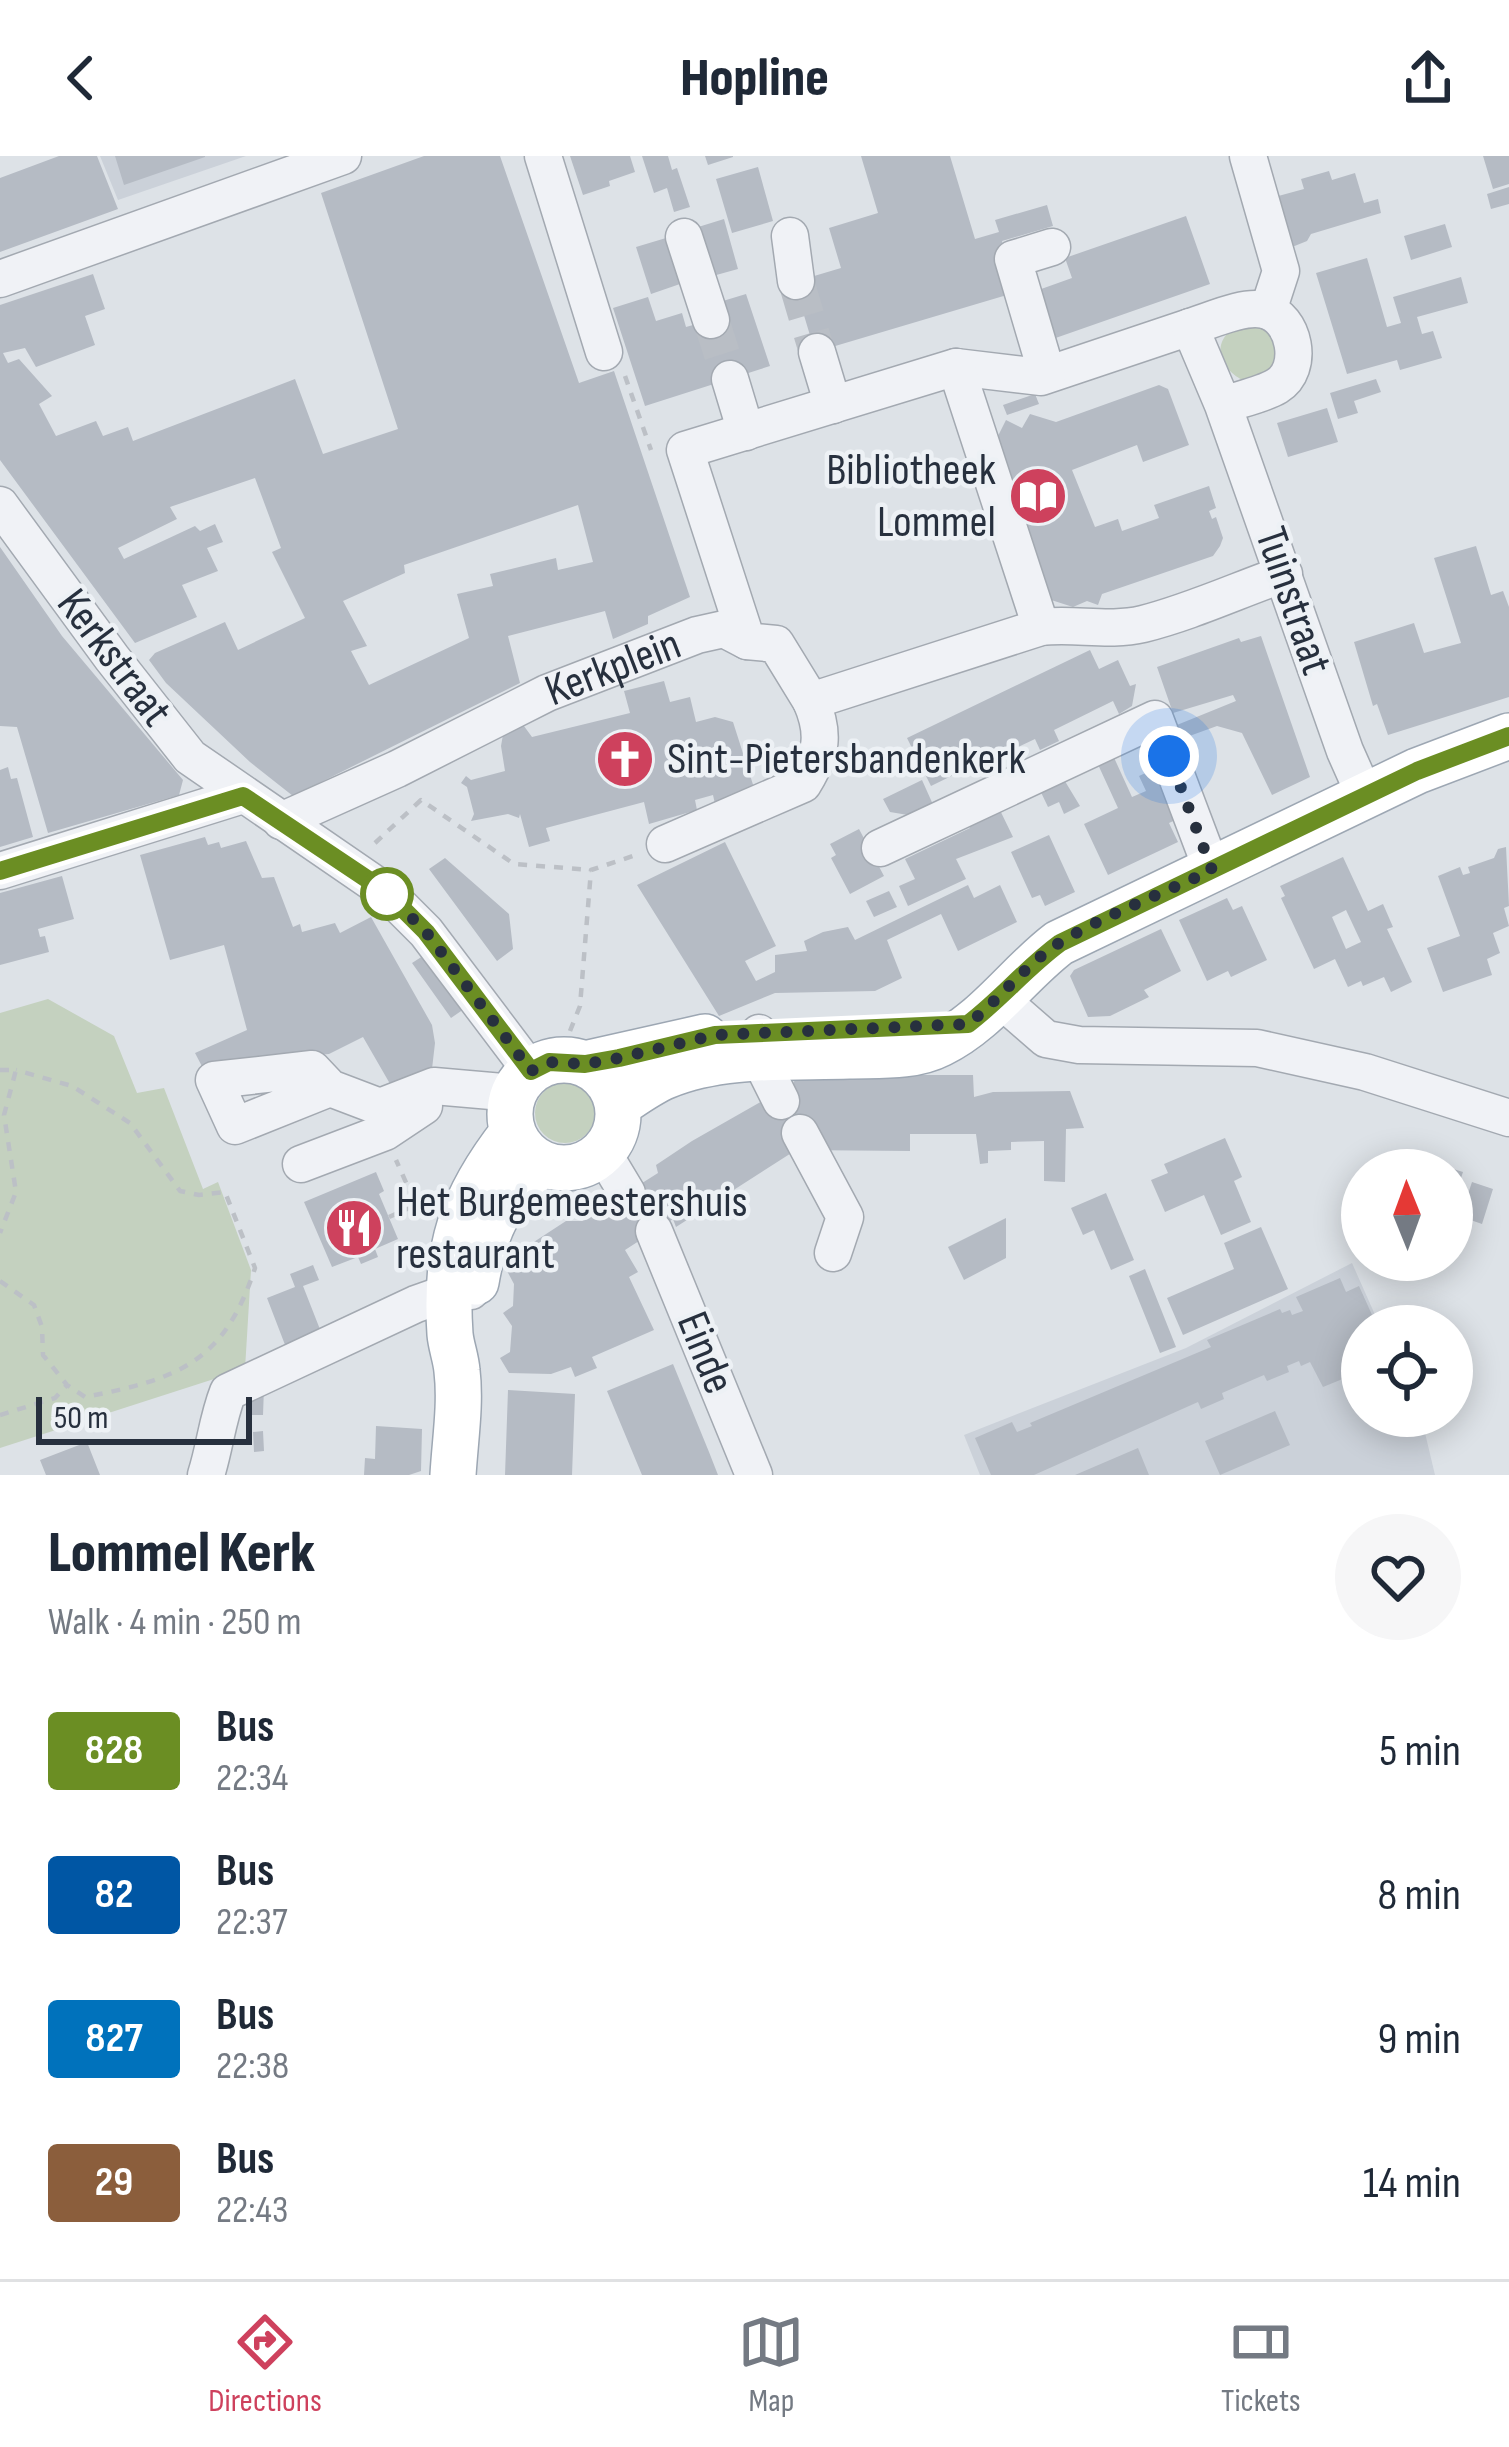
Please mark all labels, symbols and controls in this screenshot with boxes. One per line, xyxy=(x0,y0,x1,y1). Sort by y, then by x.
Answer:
icon: back xyxy=(48,45,114,111)
icon: share xyxy=(1395,45,1461,111)
text: Hopline xyxy=(680,46,829,111)
place label: Bibliotheek Lommel xyxy=(826,443,996,550)
library icon: Bibliotheek Lommel xyxy=(1007,465,1069,527)
street label: Tuinstraat xyxy=(1242,520,1344,682)
street label: Kerkstraat xyxy=(45,579,183,737)
street label: Kerkplein xyxy=(538,617,688,718)
your location xyxy=(1139,726,1199,786)
church icon: Sint-Pietersbandenkerk xyxy=(594,728,656,790)
place label: Sint-Pietersbandenkerk xyxy=(667,732,1026,787)
unlabelled marker xyxy=(362,869,412,919)
north arrow xyxy=(1341,1149,1473,1281)
map controls xyxy=(1341,1149,1473,1437)
place label: Het Burgemeestershuis restaurant xyxy=(396,1175,748,1282)
restaurant icon: Het Burgemeestershuis restaurant xyxy=(323,1197,385,1259)
street label: Einde xyxy=(664,1304,746,1402)
button: locate xyxy=(1341,1305,1473,1437)
scale bar xyxy=(36,1391,252,1444)
text: 50 m xyxy=(54,1398,108,1438)
button: heart xyxy=(1335,1514,1461,1640)
text: Lommel Kerk xyxy=(48,1520,315,1588)
text: Walk · 4 min · 250 m xyxy=(48,1599,302,1646)
text: Bus xyxy=(216,1700,274,1755)
text: 5 min xyxy=(1379,1724,1461,1779)
text: 828 xyxy=(85,1725,143,1776)
text: 22:34 xyxy=(216,1755,288,1802)
text: Bus xyxy=(216,1844,274,1899)
text: 8 min xyxy=(1378,1868,1461,1923)
text: 82 xyxy=(95,1869,133,1920)
text: 22:37 xyxy=(216,1899,288,1946)
text: Bus xyxy=(216,1988,274,2043)
text: 9 min xyxy=(1377,2012,1461,2067)
text: 827 xyxy=(86,2013,142,2064)
text: 22:38 xyxy=(216,2043,289,2090)
text: Bus xyxy=(216,2132,274,2187)
text: 14 min xyxy=(1363,2156,1461,2211)
text: 29 xyxy=(95,2157,133,2208)
text: 22:43 xyxy=(216,2187,288,2234)
tab: Directions xyxy=(208,2309,322,2421)
tab: Map xyxy=(738,2309,804,2421)
tab: Tickets xyxy=(1221,2309,1301,2421)

